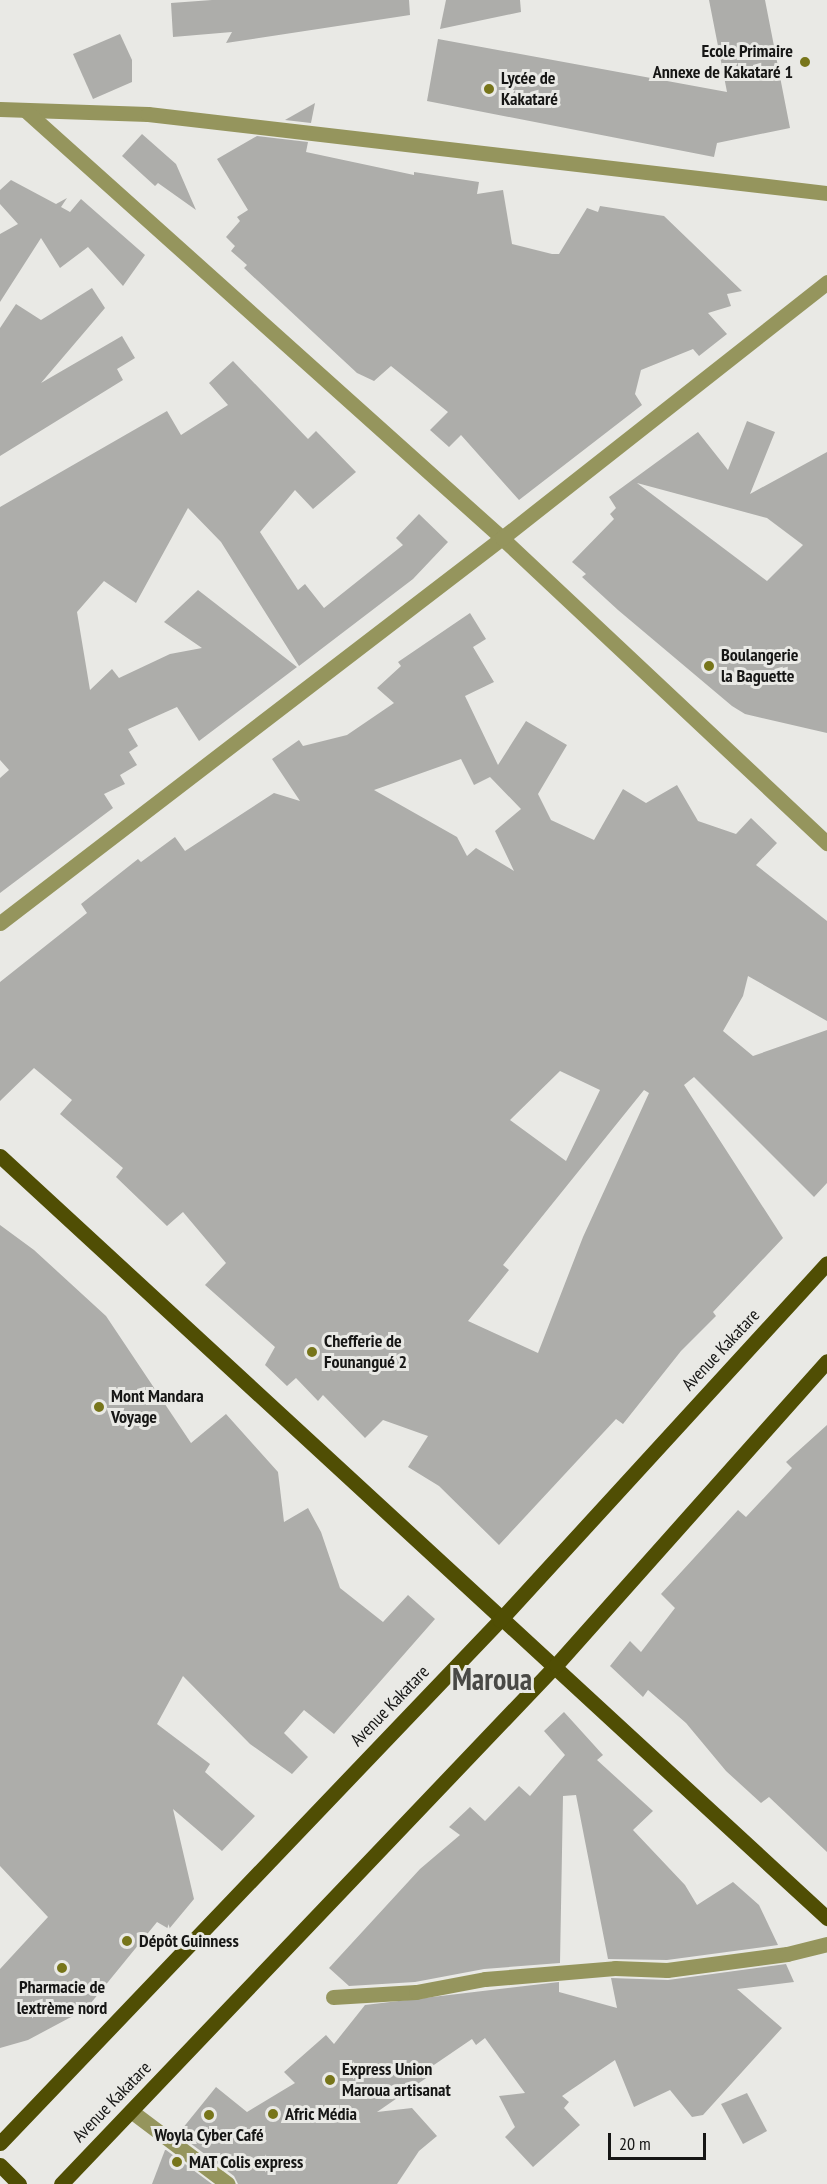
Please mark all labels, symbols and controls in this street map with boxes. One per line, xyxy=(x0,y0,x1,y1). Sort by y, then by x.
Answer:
place label: Ecole Primaire Annexe de Kakataré 1 xyxy=(653,41,793,84)
marker: Ecole Primaire Annexe de Kakataré 1 xyxy=(798,55,812,69)
place label: Lycée de Kakataré xyxy=(501,68,558,110)
marker: Lycée de Kakataré xyxy=(482,82,496,96)
place label: Boulangerie la Baguette xyxy=(721,645,798,688)
marker: Boulangerie la Baguette xyxy=(702,659,716,673)
street label: Avenue Kakatare xyxy=(678,1305,764,1395)
place label: Chefferie de Founangué 2 xyxy=(324,1331,407,1374)
marker: Chefferie de Founangué 2 xyxy=(305,1345,319,1359)
place label: Mont Mandara Voyage xyxy=(111,1386,204,1428)
marker: Mont Mandara Voyage xyxy=(92,1400,106,1414)
street label: Avenue Kakatare xyxy=(346,1661,434,1751)
district label: Maroua xyxy=(452,1661,532,1697)
place label: Dépôt Guinness xyxy=(139,1930,239,1952)
marker: Dépôt Guinness xyxy=(120,1934,134,1948)
marker: Pharmacie de lextrème nord xyxy=(55,1961,69,1975)
place label: Pharmacie de lextrème nord xyxy=(17,1977,107,2020)
street label: Avenue Kakatare xyxy=(68,2057,156,2147)
place label: Express Union Maroua artisanat xyxy=(342,2059,451,2102)
marker: Express Union Maroua artisanat xyxy=(323,2073,337,2087)
place label: Afric Média xyxy=(285,2103,357,2125)
marker: Afric Média xyxy=(266,2107,280,2121)
marker: Woyla Cyber Café xyxy=(202,2108,216,2122)
scale bar xyxy=(611,2121,708,2159)
place label: Woyla Cyber Café xyxy=(154,2124,264,2146)
text: 20 m xyxy=(619,2132,651,2155)
place label: MAT Colis express xyxy=(189,2151,304,2173)
marker: MAT Colis express xyxy=(170,2155,184,2169)

